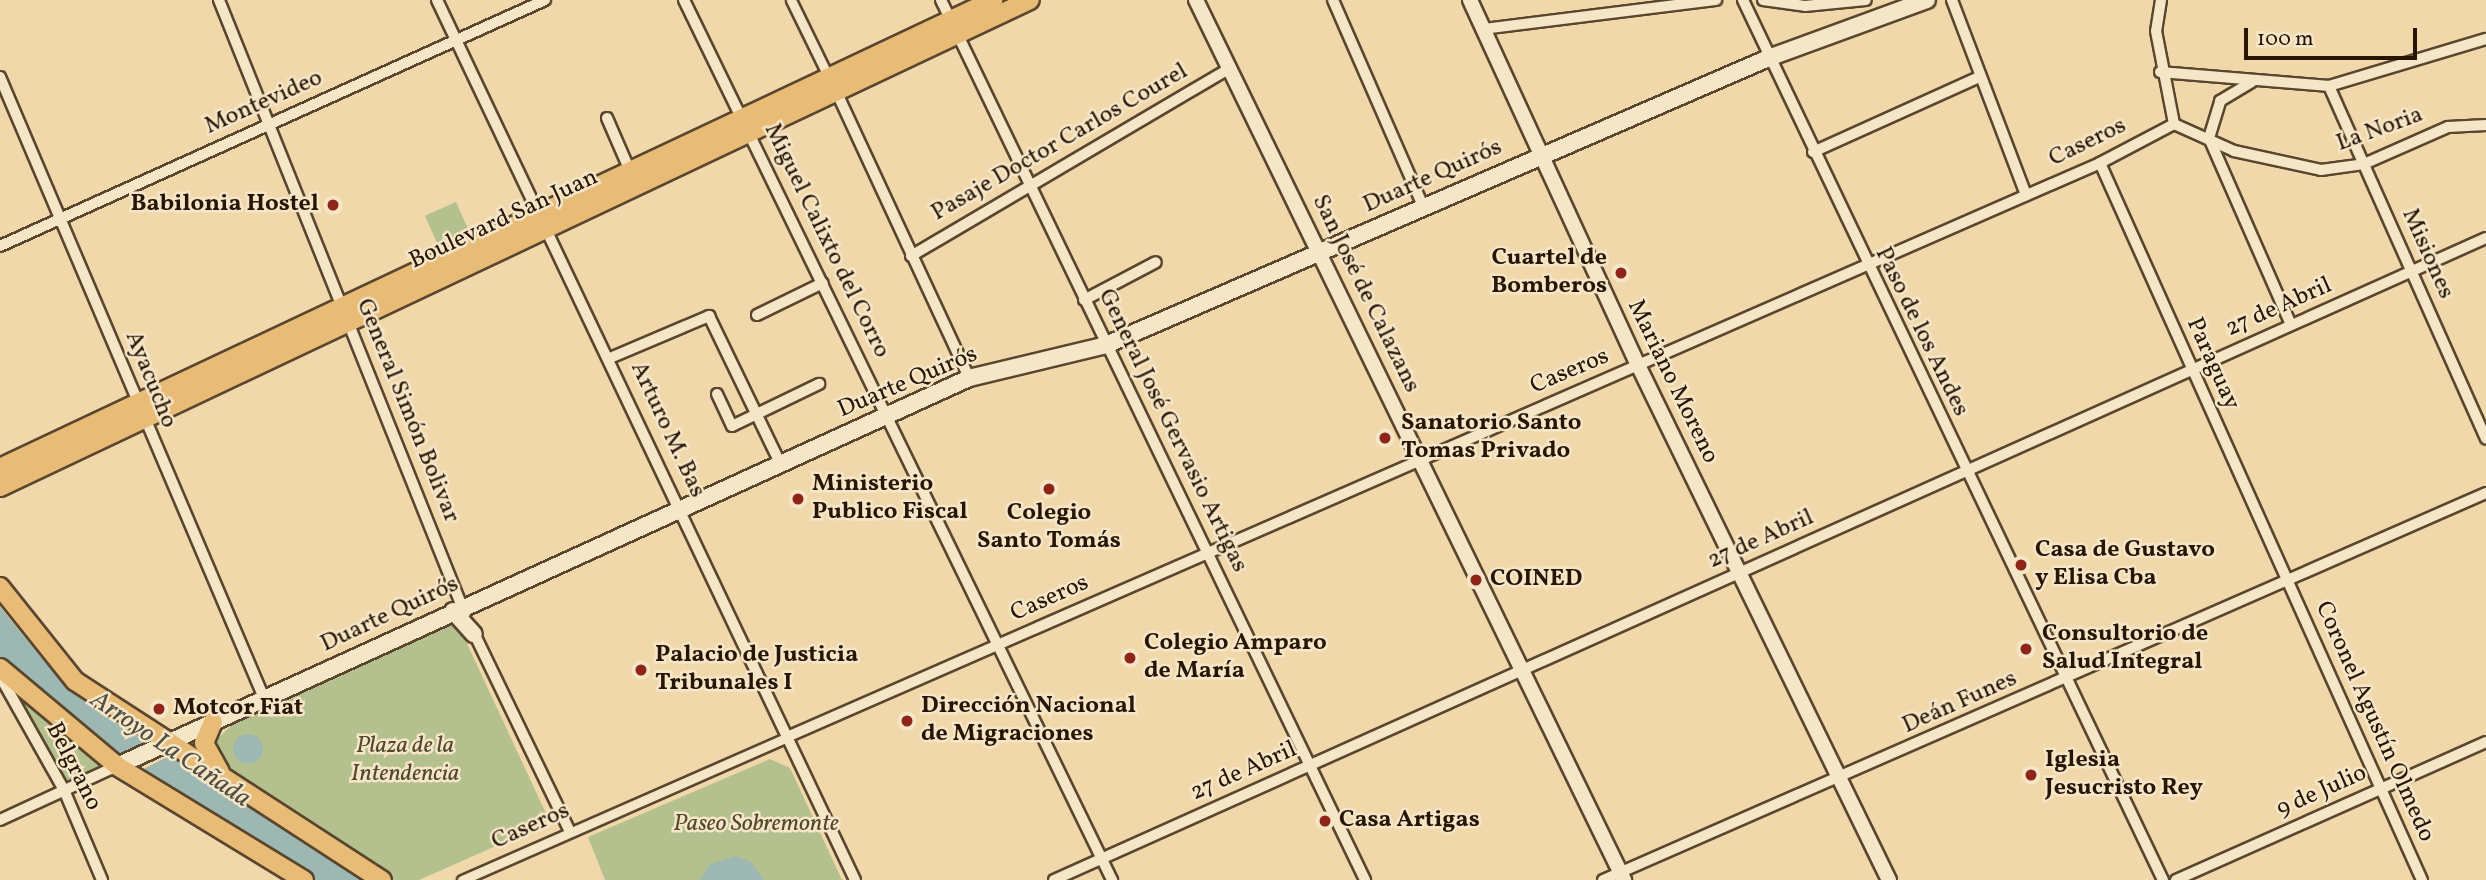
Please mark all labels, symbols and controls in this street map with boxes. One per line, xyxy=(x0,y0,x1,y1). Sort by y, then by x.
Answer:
scale bar xyxy=(2248,14,2421,58)
text: 100 m xyxy=(2257,25,2314,54)
street label: Pasaje Doctor Carlos Courel xyxy=(927,58,1193,228)
street label: Montevideo xyxy=(201,64,327,142)
street label: La Noria xyxy=(2333,101,2427,159)
street label: Caseros xyxy=(2045,112,2131,174)
street label: Miguel Calixto del Corro xyxy=(757,119,895,363)
street label: Duarte Quirós xyxy=(1359,134,1507,220)
street label: Boulevard San Juan xyxy=(405,164,603,276)
street label: San José de Calazans xyxy=(1305,190,1425,398)
place label: Babilonia Hostel xyxy=(131,191,319,219)
marker: Babilonia Hostel xyxy=(325,197,341,213)
street label: Misiones xyxy=(2394,204,2460,304)
street label: Paso de los Andes xyxy=(1868,243,1974,421)
place label: Cuartel de Bomberos xyxy=(1491,245,1607,301)
marker: Cuartel de Bomberos xyxy=(1613,265,1629,281)
street label: 27 de Abril xyxy=(2222,272,2336,344)
street label: General José Gervasio Artigas xyxy=(1091,285,1253,577)
street label: General Simón Bolivar xyxy=(349,295,465,527)
street label: Mariano Moreno xyxy=(1620,295,1724,469)
street label: Paraguay xyxy=(2179,313,2245,415)
street label: Ayacucho xyxy=(118,327,182,433)
street label: Duarte Quirós xyxy=(834,341,982,425)
street label: Caseros xyxy=(1526,343,1614,401)
street label: Arturo M. Bas xyxy=(623,358,711,502)
place label: Sanatorio Santo Tomas Privado xyxy=(1401,410,1581,466)
marker: Sanatorio Santo Tomas Privado xyxy=(1375,428,1395,448)
place label: Ministerio Publico Fiscal xyxy=(812,471,968,527)
marker: Colegio Santo Tomás xyxy=(1041,481,1057,497)
marker: Ministerio Publico Fiscal xyxy=(790,491,806,507)
place label: Colegio Santo Tomás xyxy=(977,500,1121,556)
street label: 27 de Abril xyxy=(1704,504,1818,576)
place label: Casa de Gustavo y Elisa Cba xyxy=(2035,537,2215,593)
marker: Casa de Gustavo y Elisa Cba xyxy=(2013,557,2029,573)
place label: COINED xyxy=(1490,566,1582,594)
street label: Caseros xyxy=(1007,569,1093,629)
street label: Duarte Quirós xyxy=(316,571,464,659)
marker: COINED xyxy=(1468,572,1484,588)
street label: Coronel Agustín Olmedo xyxy=(2308,597,2440,847)
place label: Consultorio de Salud Integral xyxy=(2042,621,2208,677)
place label: Colegio Amparo de María xyxy=(1144,630,1327,686)
marker: Consultorio de Salud Integral xyxy=(2016,639,2036,659)
place label: Palacio de Justicia Tribunales I xyxy=(655,642,858,698)
marker: Colegio Amparo de María xyxy=(1122,650,1138,666)
marker: Palacio de Justicia Tribunales I xyxy=(633,662,649,678)
street label: Deán Funes xyxy=(1898,665,2022,741)
water label: Arroyo La Cañada xyxy=(84,685,256,815)
place label: Dirección Nacional de Migraciones xyxy=(921,693,1136,749)
place label: Motcor Fiat xyxy=(173,695,303,723)
marker: Motcor Fiat xyxy=(151,701,167,717)
marker: Dirección Nacional de Migraciones xyxy=(899,713,915,729)
street label: Belgrano xyxy=(39,718,107,816)
park label: Plaza de la Intendencia xyxy=(351,733,459,789)
street label: 27 de Abril xyxy=(1187,736,1301,808)
place label: Iglesia Jesucristo Rey xyxy=(2045,747,2203,803)
street label: 9 de Julio xyxy=(2272,759,2372,825)
marker: Iglesia Jesucristo Rey xyxy=(2023,767,2039,783)
street label: Caseros xyxy=(488,797,574,857)
place label: Casa Artigas xyxy=(1339,807,1480,835)
park label: Paseo Sobremonte xyxy=(673,811,839,839)
marker: Casa Artigas xyxy=(1317,813,1333,829)

